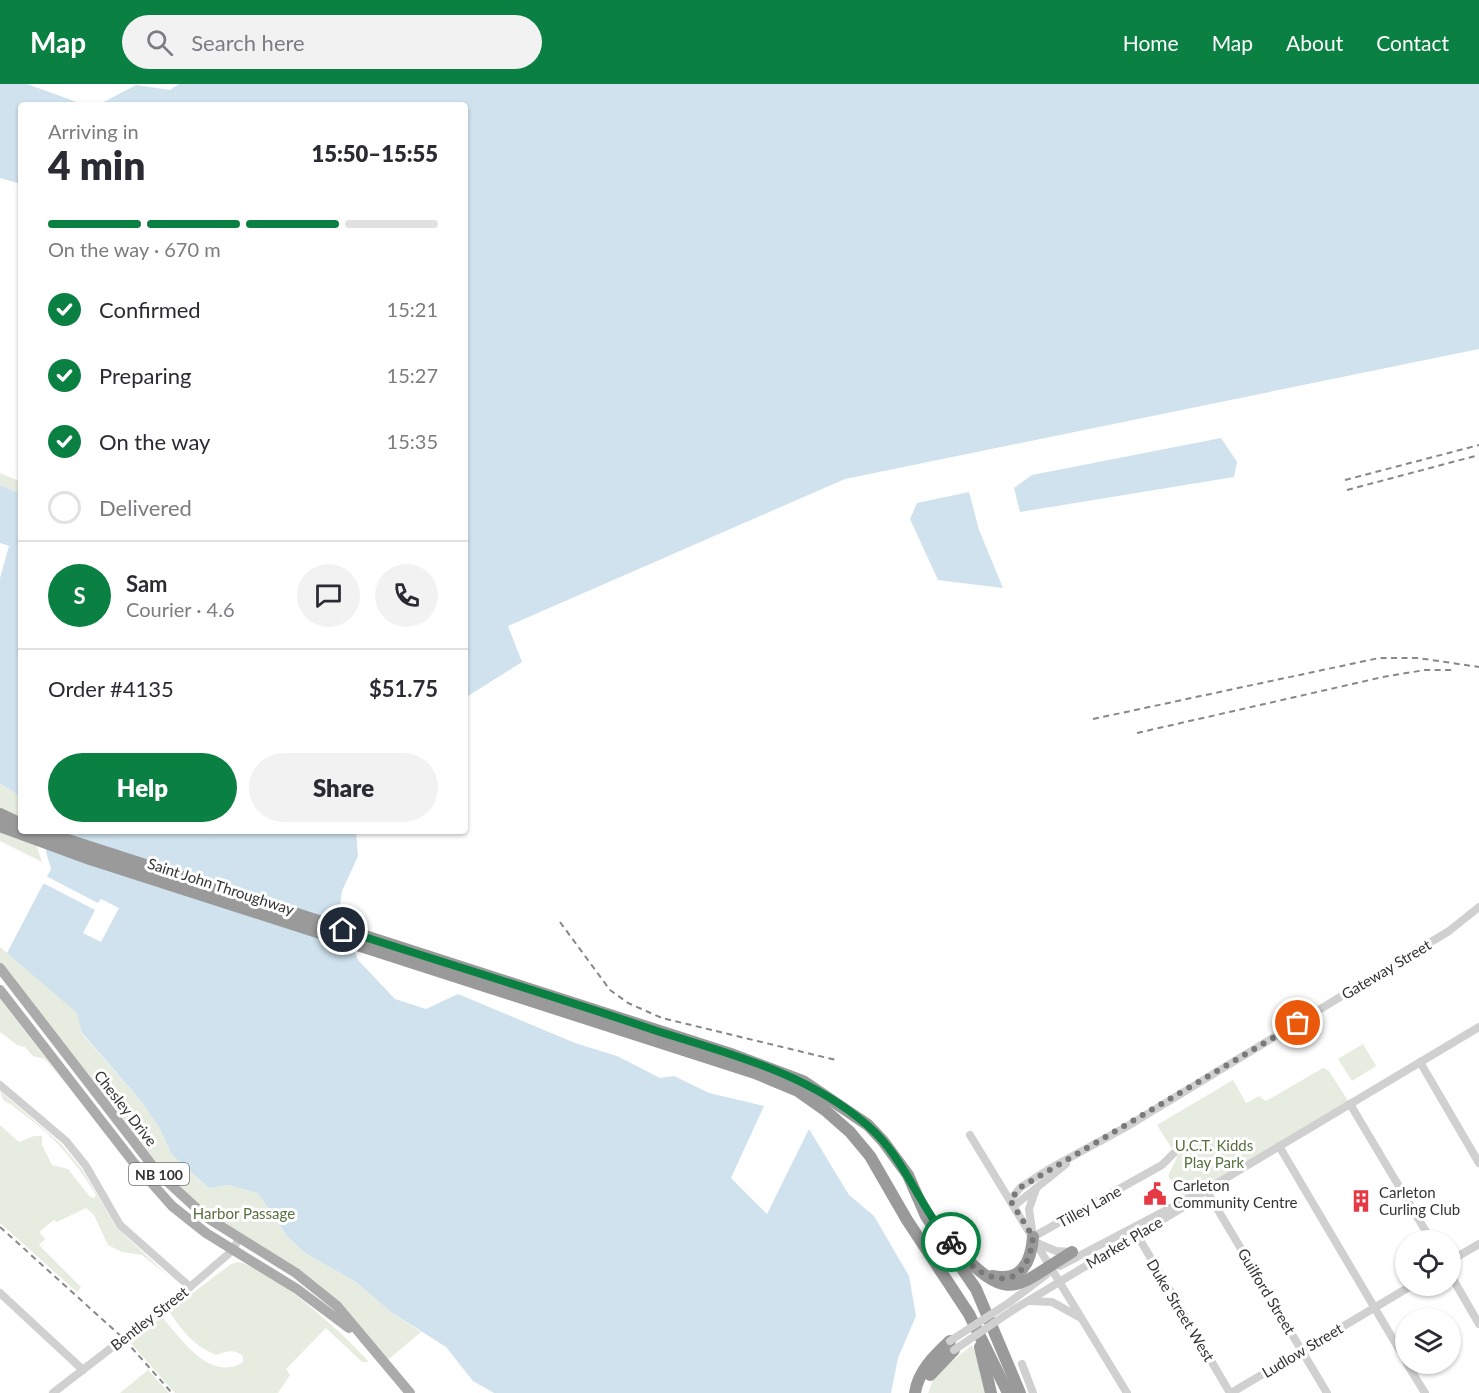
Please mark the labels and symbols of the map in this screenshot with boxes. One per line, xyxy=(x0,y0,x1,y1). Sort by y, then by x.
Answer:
street label: Saint John Throughway xyxy=(146,854,297,918)
pin xyxy=(317,904,368,955)
street label: Gateway Street xyxy=(1338,935,1435,1003)
pin xyxy=(1272,997,1323,1048)
street label: Chesley Drive xyxy=(91,1067,161,1149)
park label: U.C.T. Kidds Play Park xyxy=(1175,1136,1253,1171)
road number: NB 100 xyxy=(129,1163,189,1185)
place label: Carleton Community Centre xyxy=(1173,1176,1298,1211)
street label: Tilley Lane xyxy=(1054,1181,1124,1231)
public building icon: Carleton Community Centre xyxy=(1142,1181,1168,1207)
place label: Carleton Curling Club xyxy=(1379,1183,1460,1218)
building icon: Carleton Curling Club xyxy=(1348,1188,1374,1214)
park label: Harbor Passage xyxy=(193,1204,295,1222)
courier xyxy=(921,1212,981,1272)
street label: Market Place xyxy=(1083,1212,1165,1272)
street label: Guilford Street xyxy=(1234,1245,1300,1338)
street label: Duke Street West xyxy=(1143,1256,1219,1365)
street label: Bentley Street xyxy=(107,1282,192,1354)
street label: Ludlow Street xyxy=(1258,1319,1346,1381)

